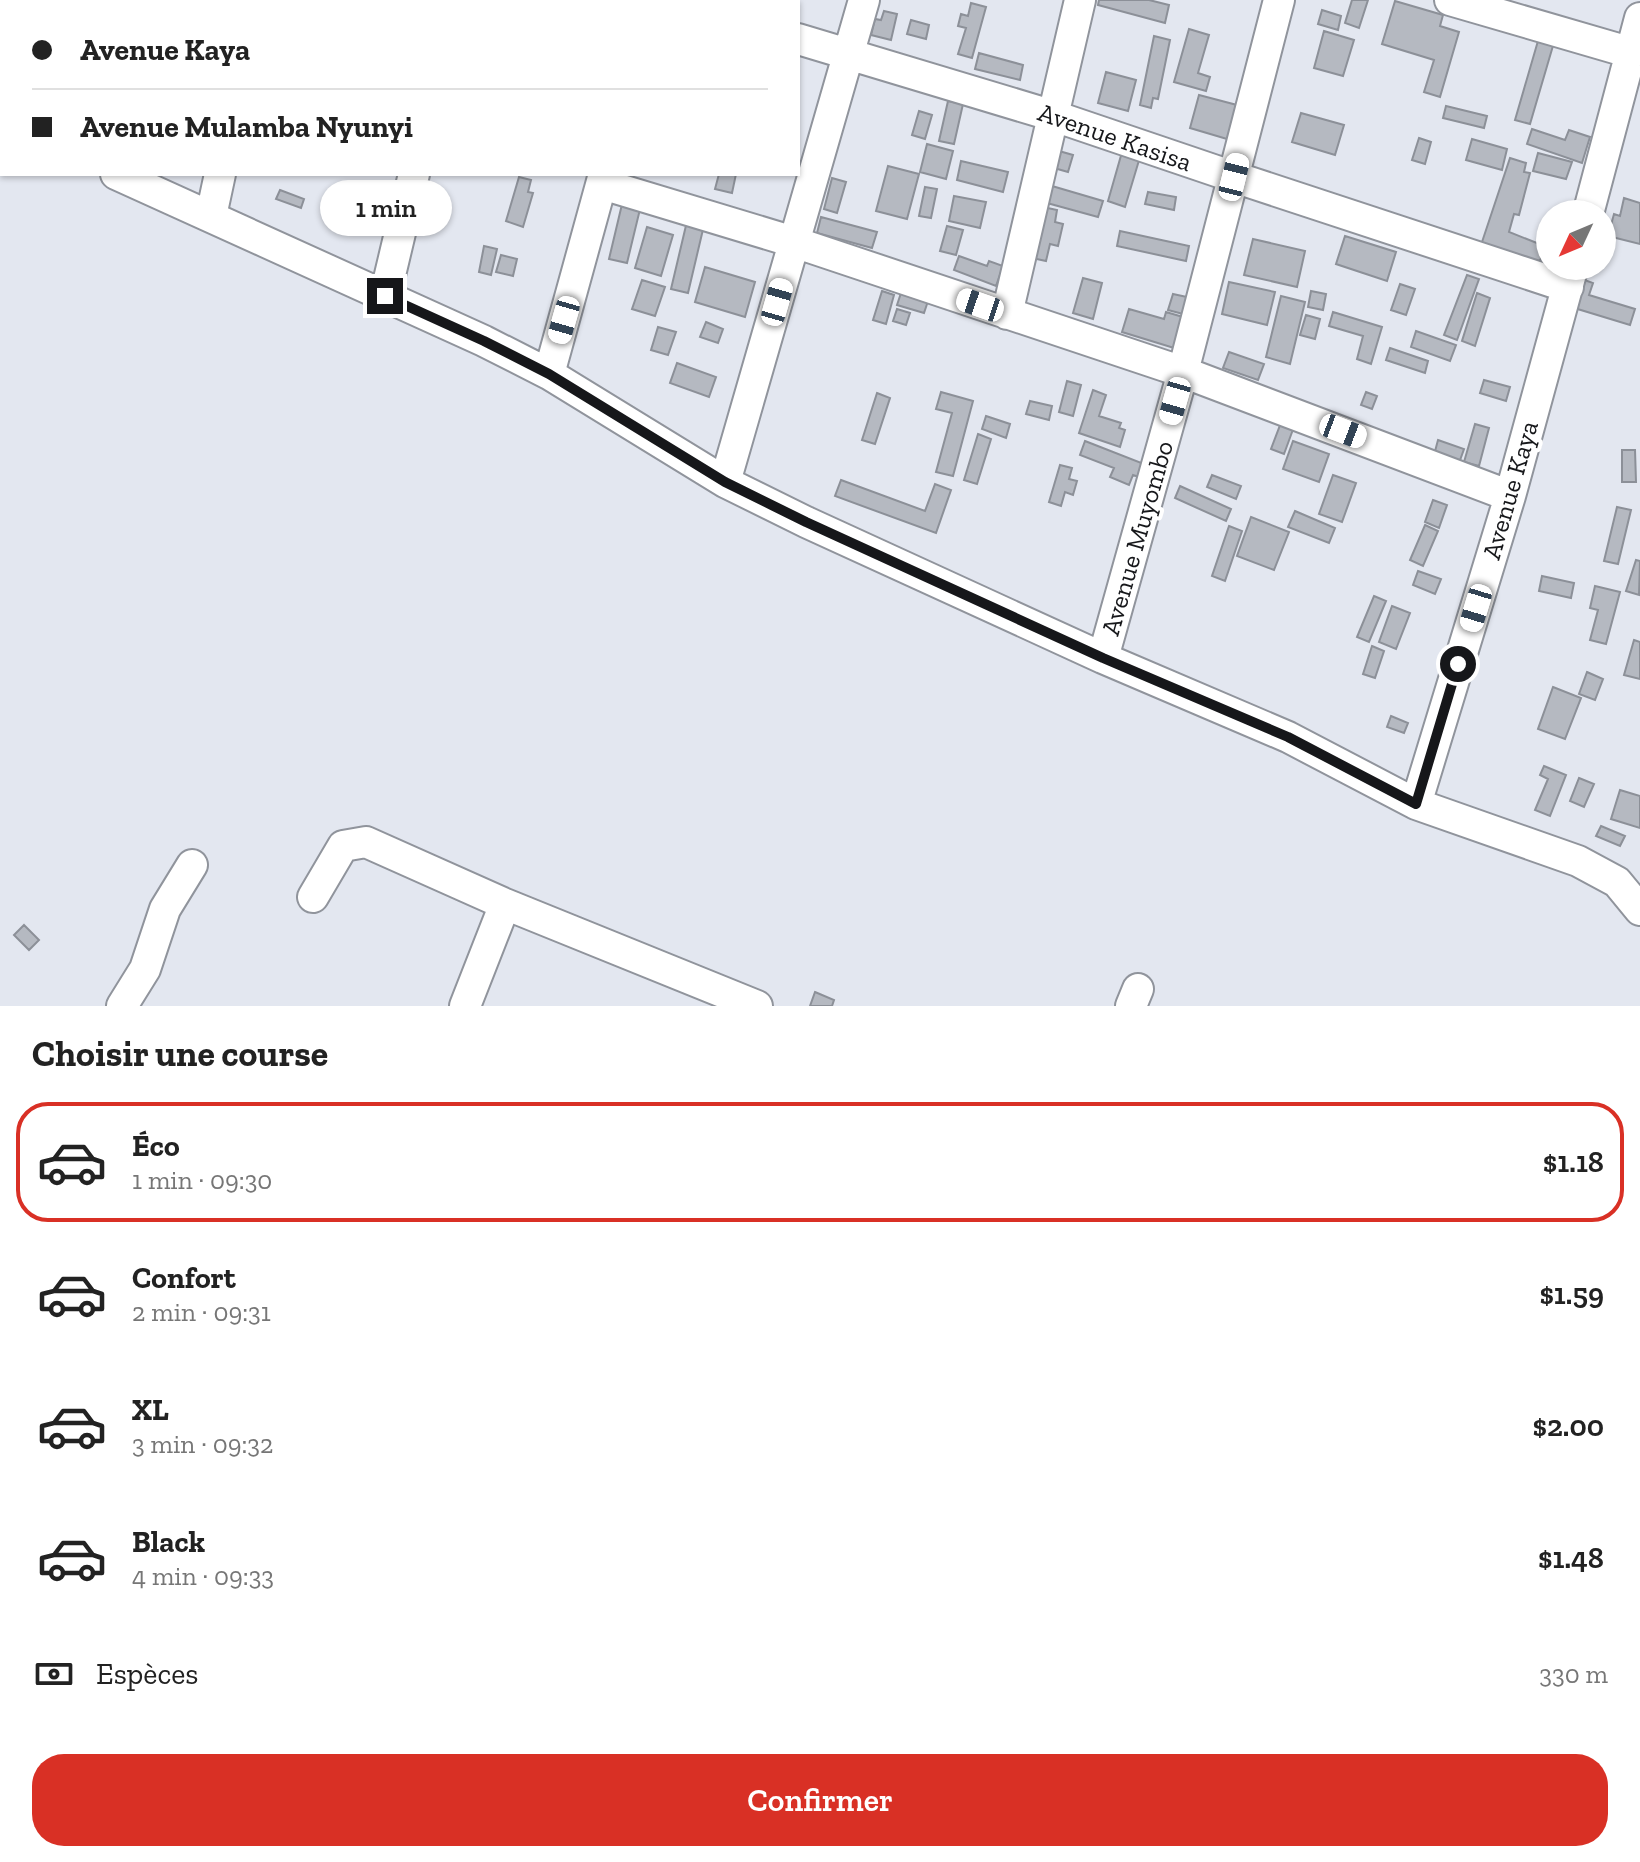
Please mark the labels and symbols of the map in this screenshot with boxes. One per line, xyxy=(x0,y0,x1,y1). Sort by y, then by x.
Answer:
street label: Avenue Kasisa xyxy=(1034,96,1196,178)
car xyxy=(1217,151,1251,203)
callout: 1 min xyxy=(319,180,451,236)
north arrow xyxy=(1536,200,1616,280)
car xyxy=(759,276,795,328)
route end xyxy=(367,278,403,314)
car xyxy=(953,286,1007,324)
car xyxy=(546,294,582,346)
car xyxy=(1157,375,1193,427)
car xyxy=(1316,411,1370,451)
street label: Avenue Kaya xyxy=(1475,417,1545,563)
street label: Avenue Muyombo xyxy=(1094,437,1180,639)
car xyxy=(1458,582,1494,634)
route start xyxy=(1440,646,1476,682)

